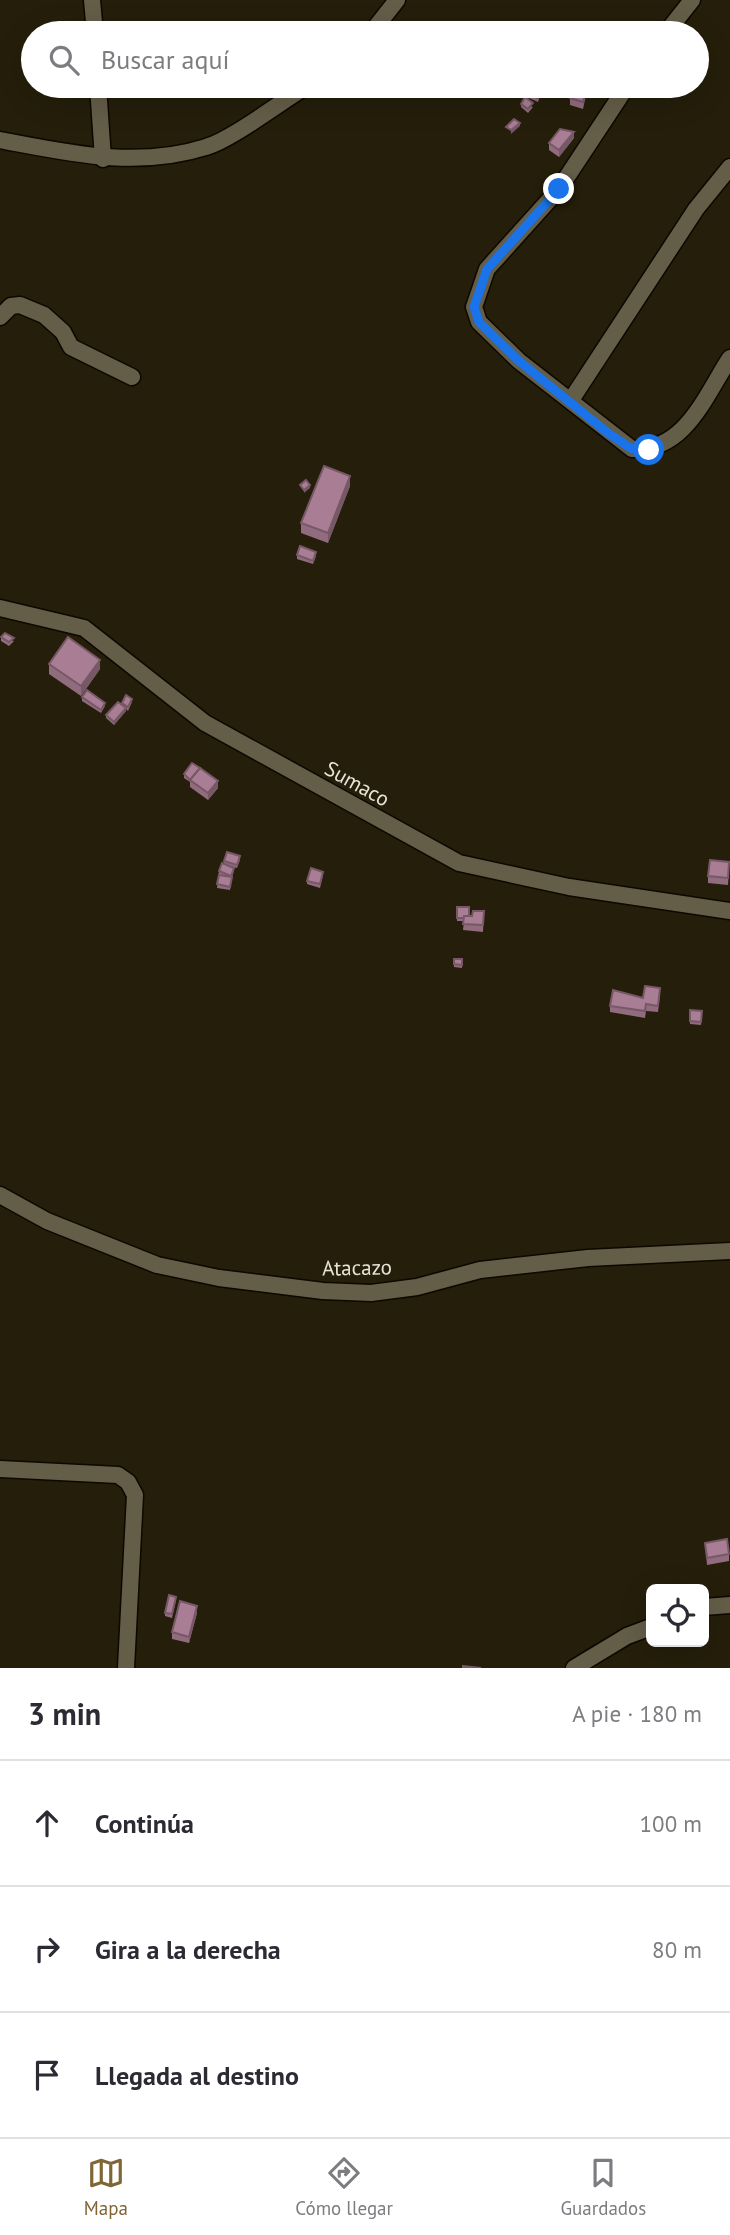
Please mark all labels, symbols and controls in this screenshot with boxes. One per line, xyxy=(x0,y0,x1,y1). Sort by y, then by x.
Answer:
search box xyxy=(21,21,709,98)
icon: search xyxy=(45,41,83,79)
text: Buscar aquí xyxy=(101,43,229,76)
route end xyxy=(543,173,574,204)
route start xyxy=(633,434,664,465)
street label: Sumaco xyxy=(320,755,394,812)
street label: Atacazo xyxy=(322,1253,392,1282)
map controls xyxy=(646,1584,709,1647)
button: locate xyxy=(646,1584,709,1647)
text: 3 min xyxy=(28,1694,101,1733)
text: A pie · 180 m xyxy=(572,1699,702,1728)
icon: ahead xyxy=(28,1804,66,1842)
text: Continúa xyxy=(95,1807,194,1840)
text: 100 m xyxy=(640,1809,702,1838)
icon: right xyxy=(28,1930,66,1968)
text: Gira a la derecha xyxy=(95,1933,281,1966)
text: 80 m xyxy=(652,1935,702,1964)
icon: arrive xyxy=(28,2056,66,2094)
text: Llegada al destino xyxy=(95,2059,299,2092)
tab: Mapa xyxy=(84,2154,128,2220)
tab: Cómo llegar xyxy=(295,2154,393,2220)
tab: Guardados xyxy=(560,2154,646,2220)

